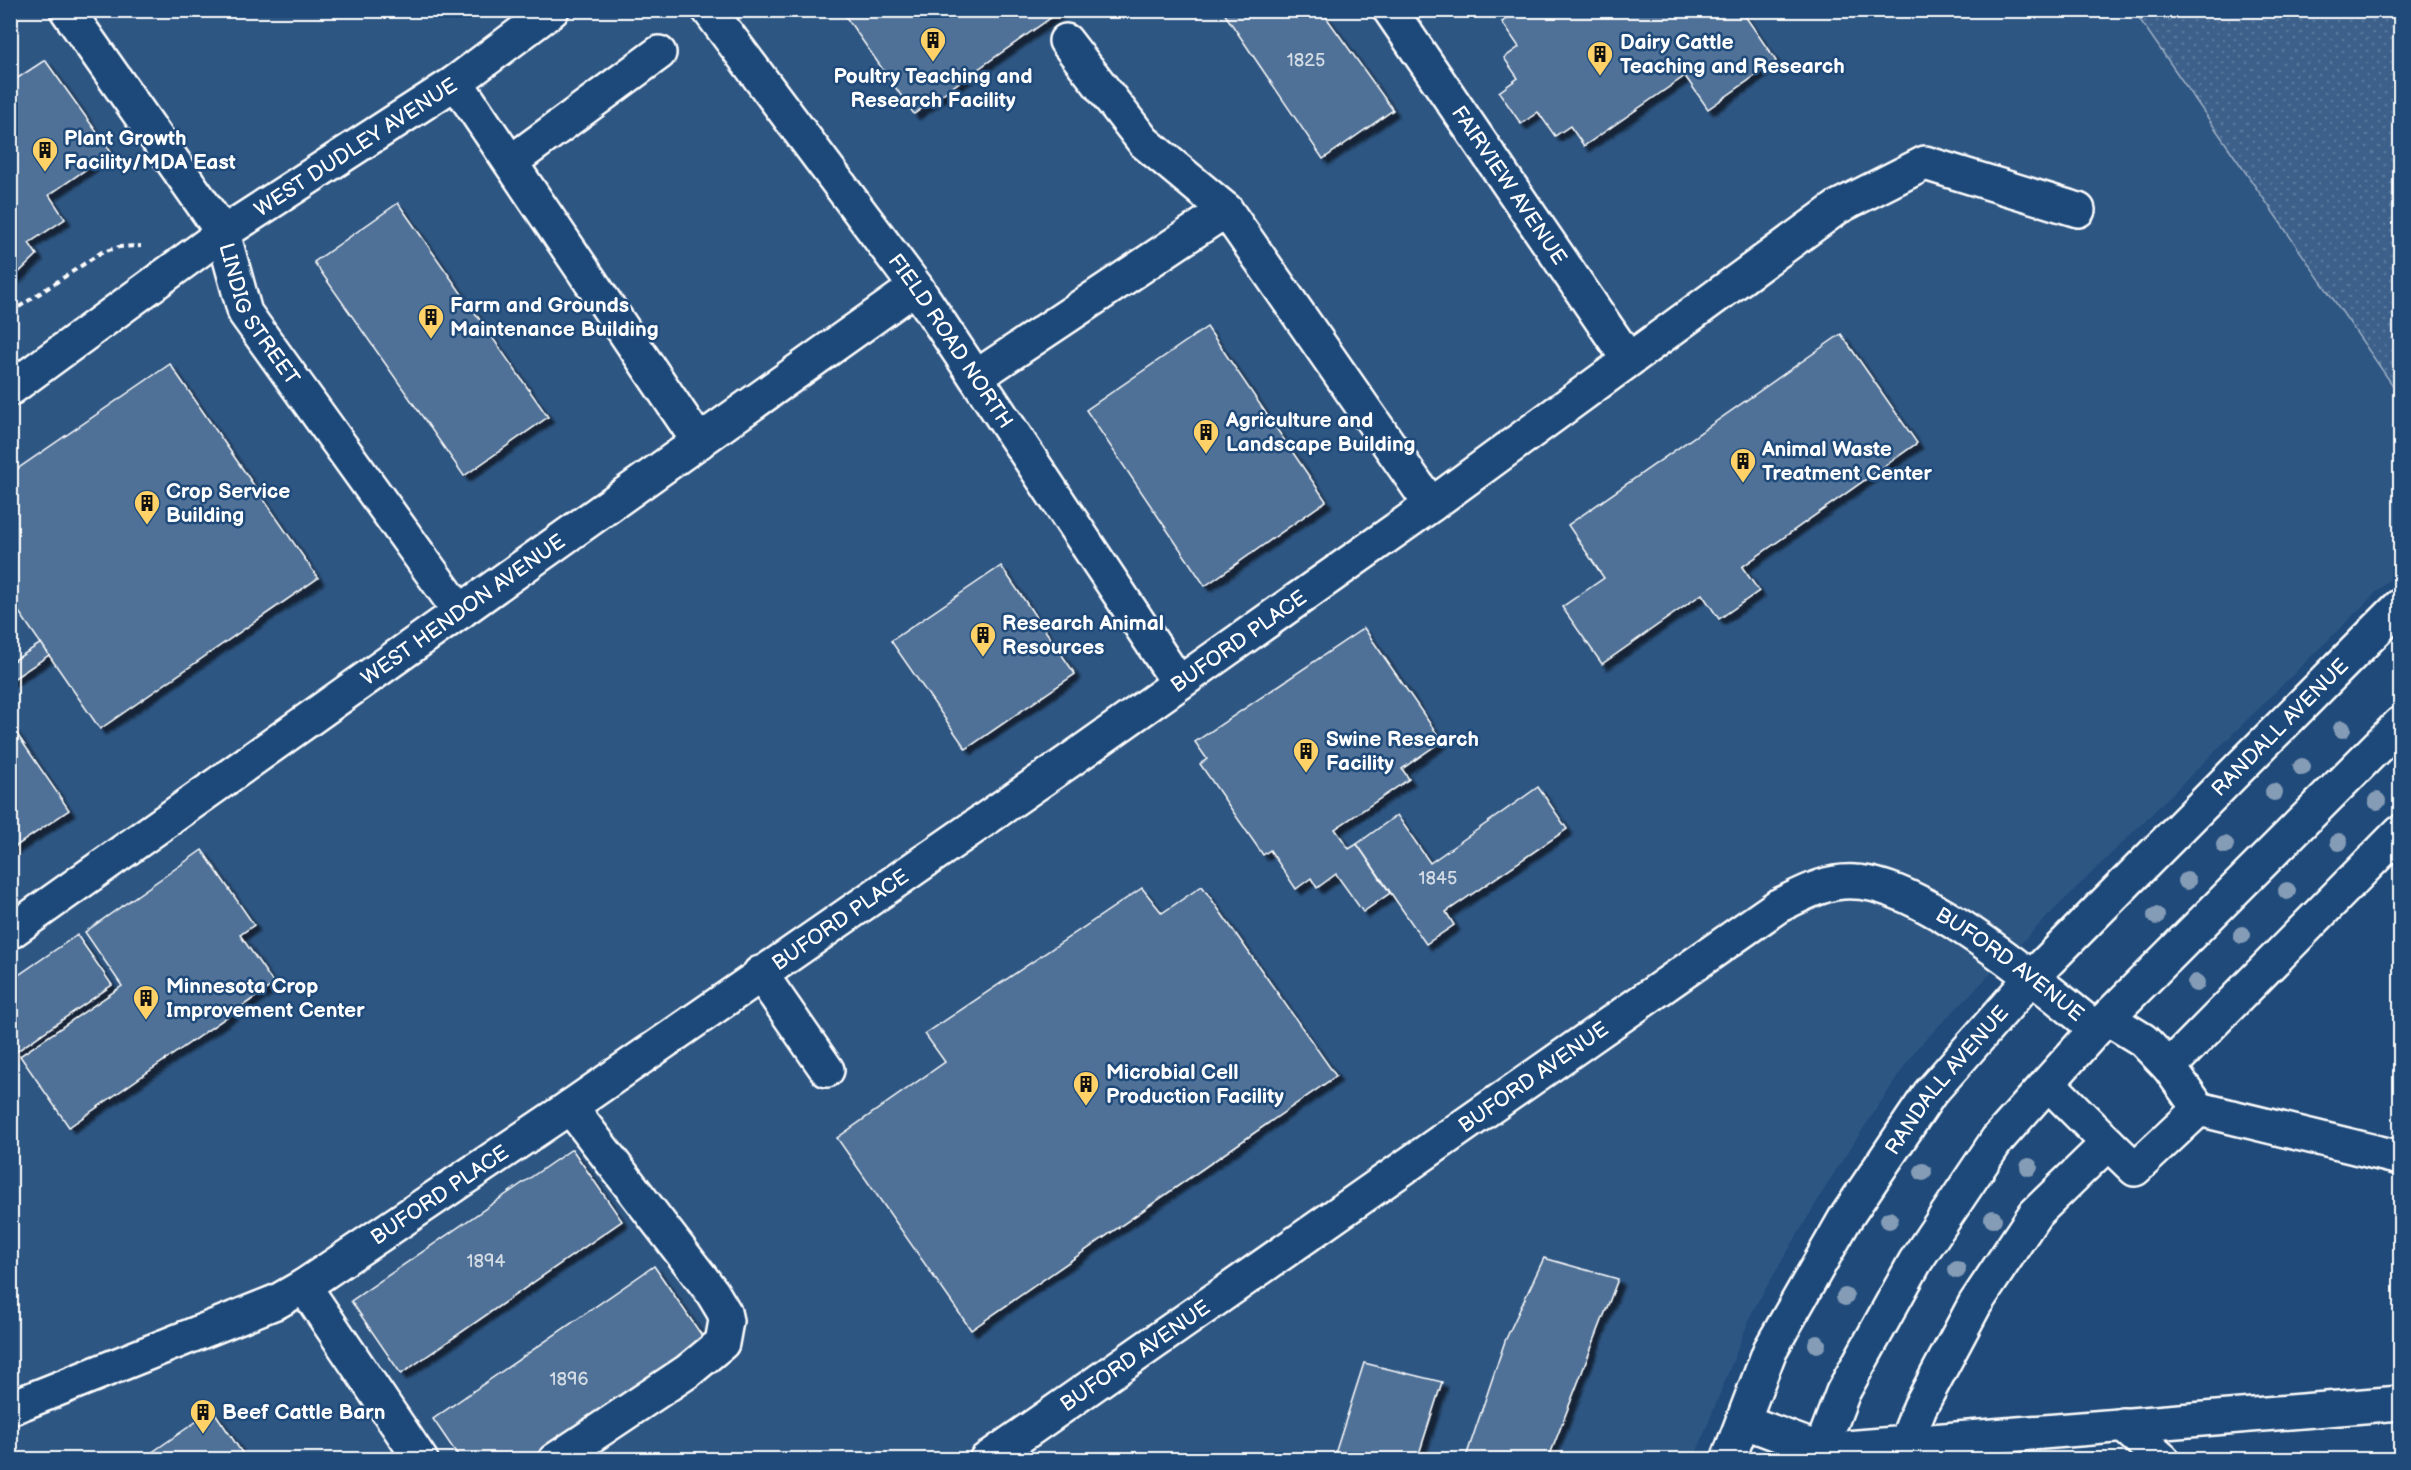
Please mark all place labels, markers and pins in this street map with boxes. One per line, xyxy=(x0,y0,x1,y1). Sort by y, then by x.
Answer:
building icon: Poultry Teaching and Research Facility xyxy=(918,25,948,63)
place label: Dairy Cattle Teaching and Research xyxy=(1620,30,1845,79)
building icon: Dairy Cattle Teaching and Research xyxy=(1585,39,1615,77)
place label: Poultry Teaching and Research Facility xyxy=(834,64,1032,113)
place label: Plant Growth Facility/MDA East xyxy=(64,126,236,175)
building icon: Plant Growth Facility/MDA East xyxy=(30,135,60,173)
place label: Farm and Grounds Maintenance Building xyxy=(450,293,659,342)
building icon: Farm and Grounds Maintenance Building xyxy=(416,302,446,340)
place label: Agriculture and Landscape Building xyxy=(1225,408,1416,457)
building icon: Agriculture and Landscape Building xyxy=(1191,417,1221,455)
place label: Animal Waste Treatment Center xyxy=(1761,437,1932,486)
building icon: Animal Waste Treatment Center xyxy=(1728,446,1758,484)
place label: Crop Service Building xyxy=(166,479,290,528)
building icon: Crop Service Building xyxy=(132,488,162,526)
place label: Research Animal Resources xyxy=(1002,611,1164,660)
building icon: Research Animal Resources xyxy=(968,620,998,658)
place label: Swine Research Facility xyxy=(1326,727,1479,776)
building icon: Swine Research Facility xyxy=(1291,736,1321,774)
place label: Minnesota Crop Improvement Center xyxy=(166,974,365,1023)
building icon: Minnesota Crop Improvement Center xyxy=(131,983,161,1021)
place label: Microbial Cell Production Facility xyxy=(1106,1060,1284,1109)
building icon: Microbial Cell Production Facility xyxy=(1071,1069,1101,1107)
building icon: Beef Cattle Barn xyxy=(188,1397,218,1435)
place label: Beef Cattle Barn xyxy=(222,1400,385,1425)

